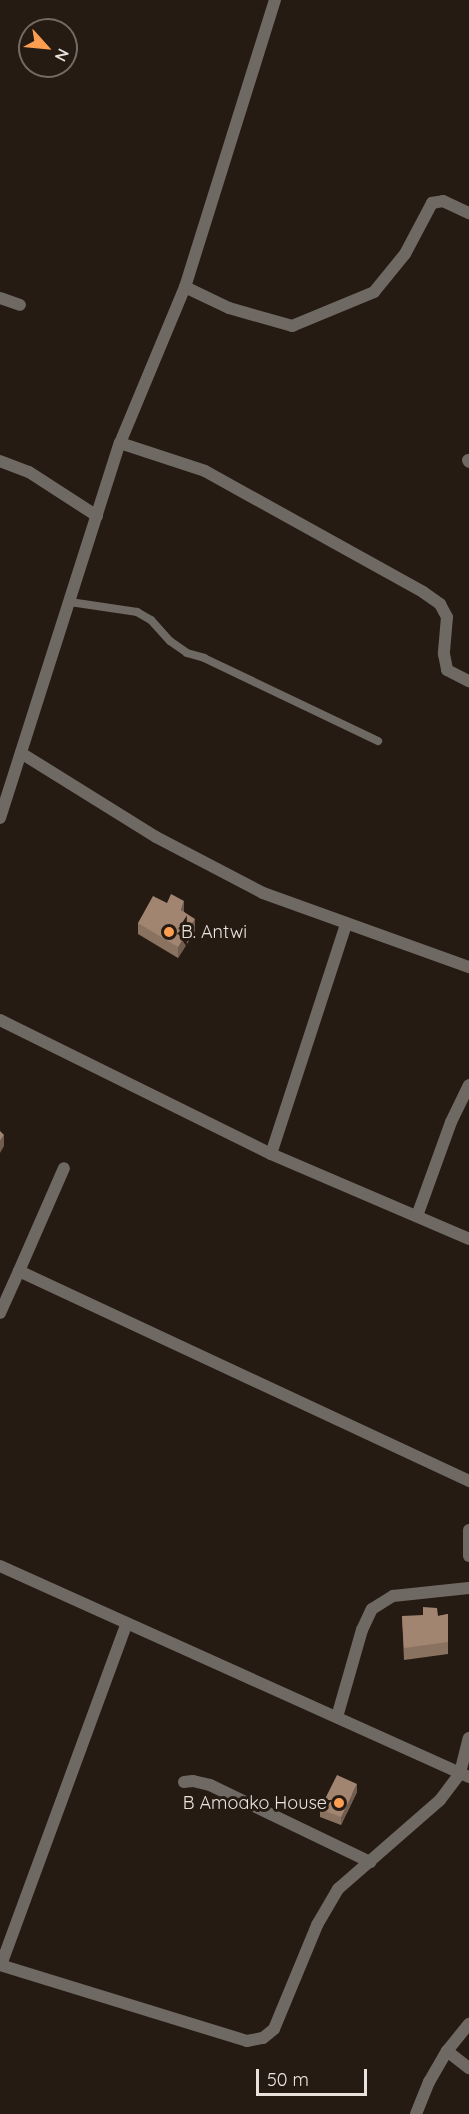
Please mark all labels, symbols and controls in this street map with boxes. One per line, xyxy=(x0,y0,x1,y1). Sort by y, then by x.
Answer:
north arrow xyxy=(18,18,78,78)
text: N xyxy=(51,45,74,65)
place label: B. Antwi xyxy=(181,921,247,943)
marker: B. Antwi xyxy=(162,925,176,939)
place label: B Amoako House xyxy=(183,1792,327,1814)
marker: B Amoako House xyxy=(332,1796,346,1810)
scale bar xyxy=(259,2057,370,2095)
text: 50 m xyxy=(267,2068,309,2091)

